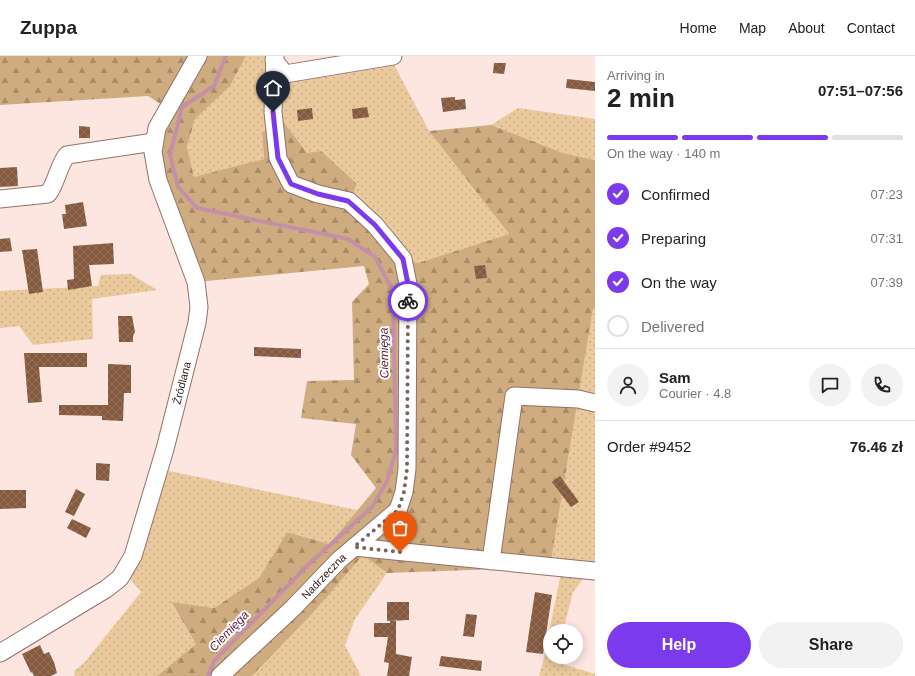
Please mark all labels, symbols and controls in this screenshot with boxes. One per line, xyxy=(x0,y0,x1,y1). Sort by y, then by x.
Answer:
text: Zuppa xyxy=(20,17,77,38)
text: Home xyxy=(680,20,717,36)
text: Map xyxy=(739,20,766,36)
text: About xyxy=(788,20,825,36)
text: Contact xyxy=(847,20,895,36)
text: Arriving in xyxy=(607,68,665,83)
pin xyxy=(256,71,290,112)
icon: home xyxy=(262,77,284,99)
text: 07:51–07:56 xyxy=(818,82,903,99)
text: 2 min xyxy=(607,83,675,113)
text: On the way · 140 m xyxy=(607,146,720,161)
icon: check xyxy=(607,183,629,205)
text: Confirmed xyxy=(641,186,710,203)
text: 07:23 xyxy=(870,187,903,202)
icon: check xyxy=(607,227,629,249)
text: Preparing xyxy=(641,230,706,247)
text: 07:31 xyxy=(870,231,903,246)
icon: check xyxy=(607,271,629,293)
text: On the way xyxy=(641,274,717,291)
text: 07:39 xyxy=(870,275,903,290)
courier xyxy=(388,281,428,321)
icon: bike xyxy=(397,290,419,312)
text: Delivered xyxy=(641,318,704,335)
water label: Ciemięga xyxy=(377,327,391,378)
street label: Źródlana xyxy=(171,360,193,406)
button: person xyxy=(607,364,649,406)
button: chat xyxy=(809,364,851,406)
button: phone xyxy=(861,364,903,406)
text: Sam xyxy=(659,369,691,386)
text: Courier · 4.8 xyxy=(659,386,731,401)
text: Order #9452 xyxy=(607,438,691,455)
text: 76.46 zł xyxy=(850,438,903,455)
pin xyxy=(383,511,417,552)
icon: bag xyxy=(389,517,411,539)
street label: Nadrzeczna xyxy=(299,550,349,601)
water label: Ciemięga xyxy=(206,608,252,654)
button: Help xyxy=(607,622,751,668)
button: Share xyxy=(759,622,903,668)
map controls xyxy=(543,624,583,664)
button: locate xyxy=(543,624,583,664)

